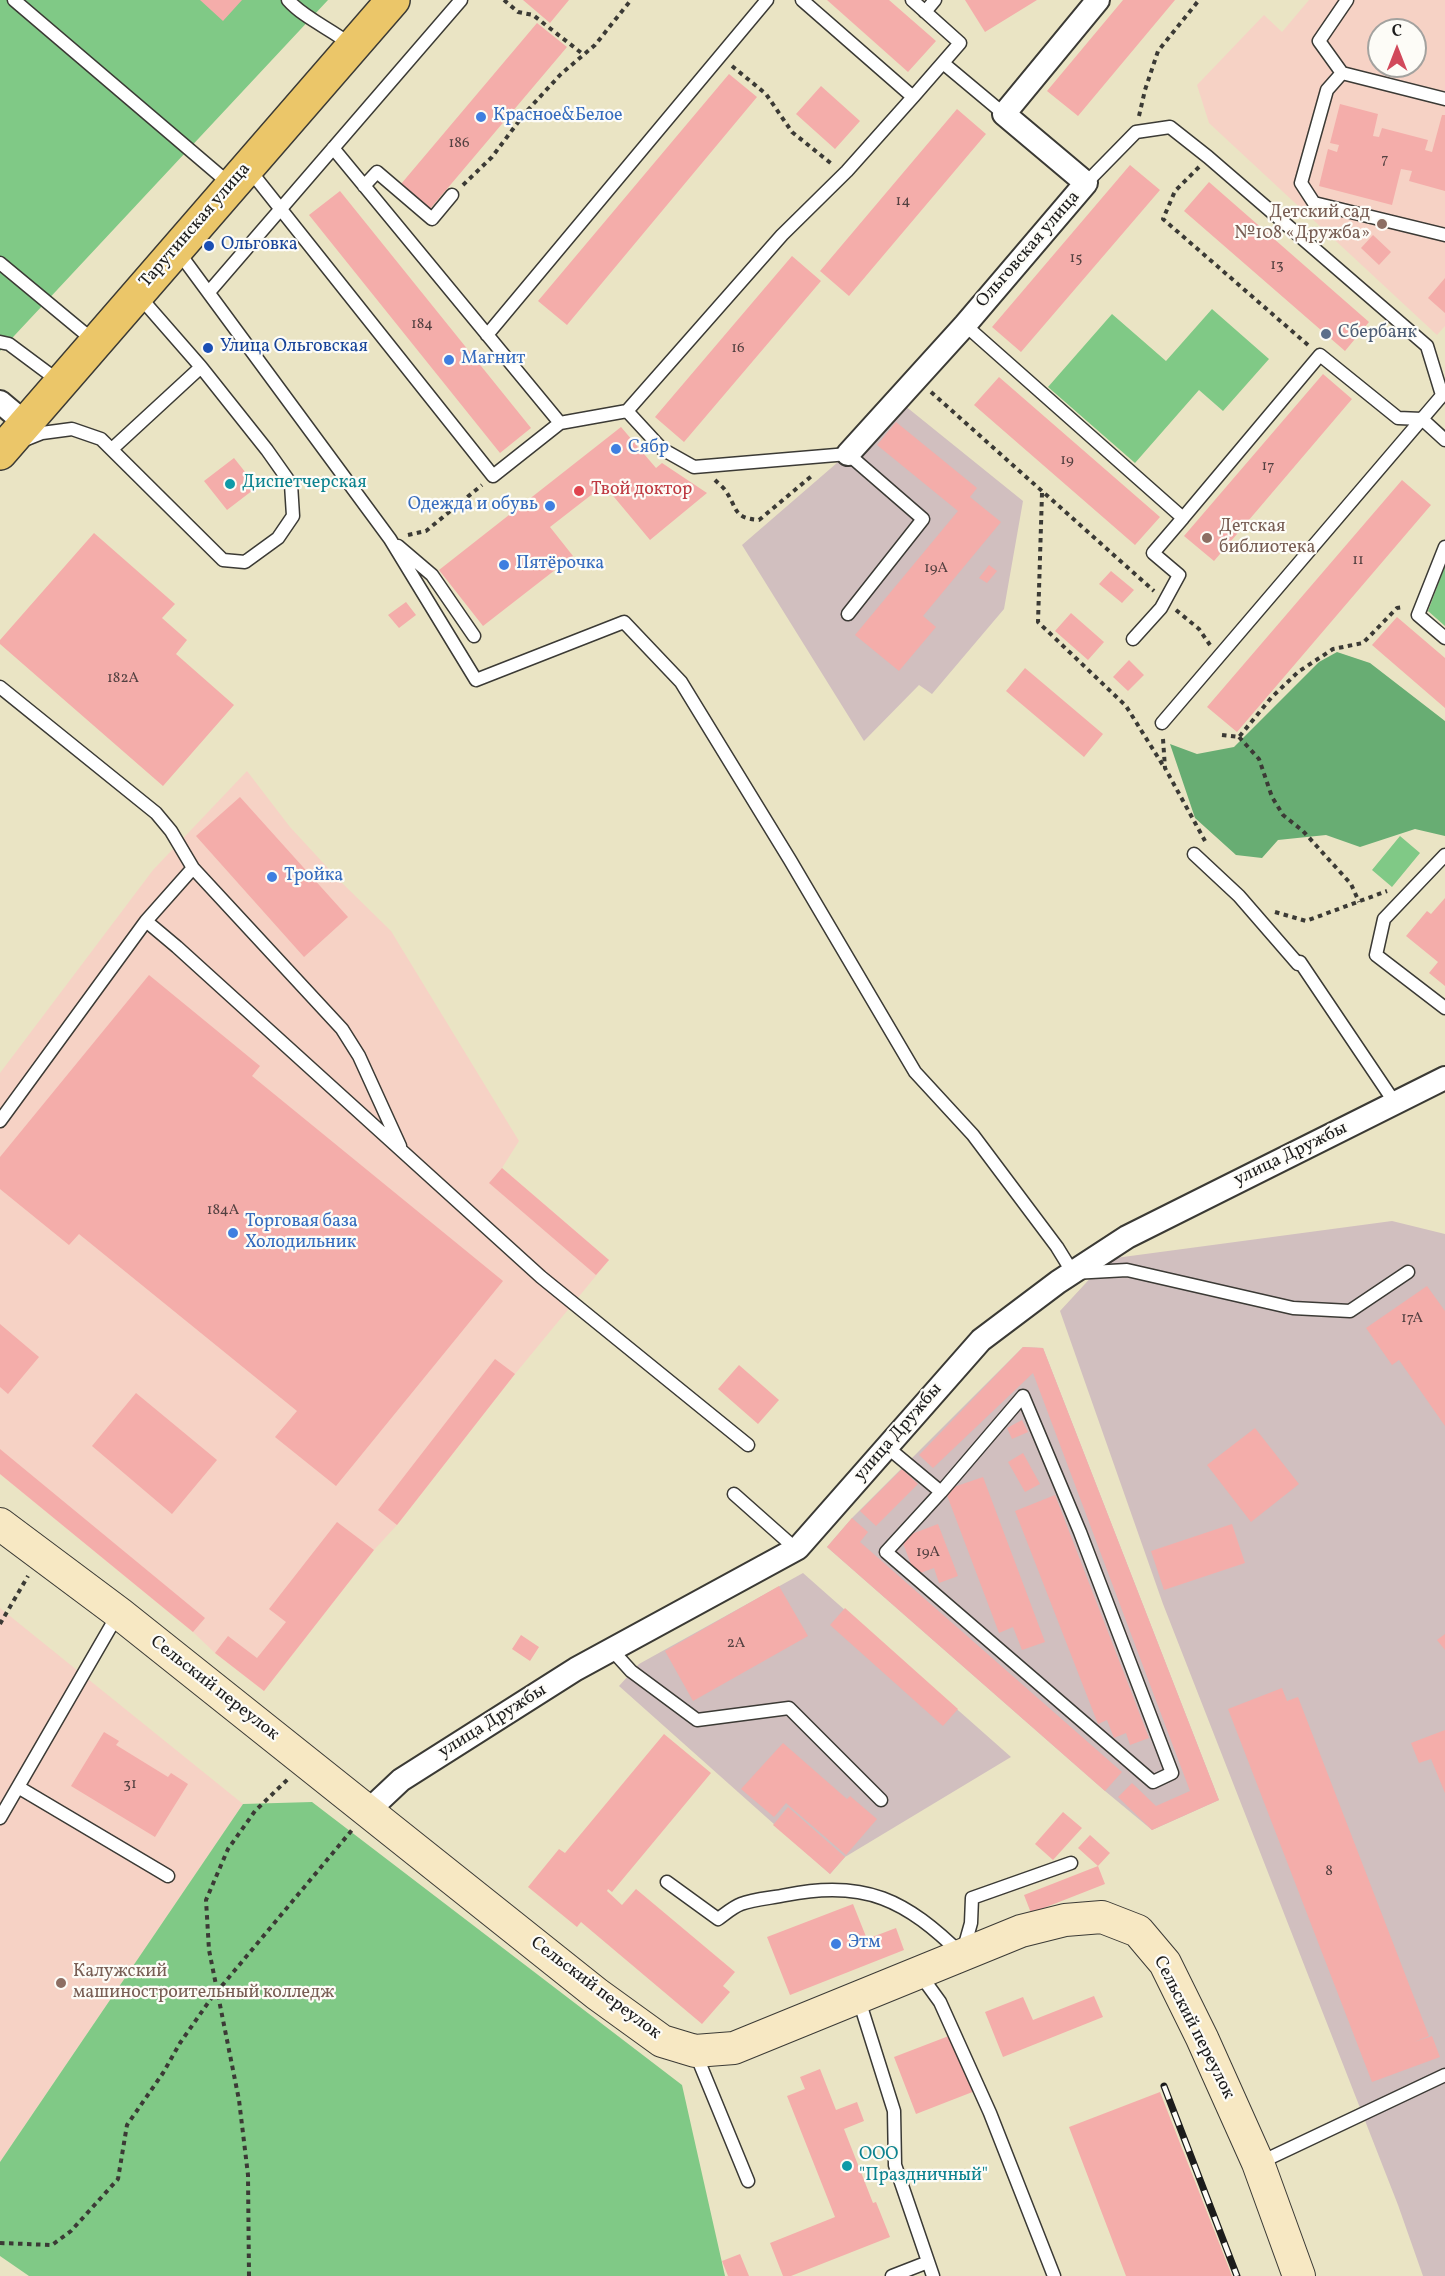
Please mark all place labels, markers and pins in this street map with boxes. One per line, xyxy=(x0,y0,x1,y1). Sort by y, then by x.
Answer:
place label: Красное&Белое xyxy=(493,106,623,128)
marker: Красное&Белое xyxy=(474,110,488,124)
place label: Детский сад №108 «Дружба» xyxy=(1234,203,1370,246)
marker: Детский сад №108 «Дружба» xyxy=(1375,217,1389,231)
place label: Ольговка xyxy=(221,235,298,257)
marker: Ольговка xyxy=(202,239,216,253)
place label: Сбербанк xyxy=(1338,323,1417,345)
marker: Сбербанк xyxy=(1319,327,1333,341)
place label: Улица Ольговская xyxy=(220,337,368,359)
marker: Улица Ольговская xyxy=(201,341,215,355)
place label: Магнит xyxy=(461,349,525,371)
marker: Магнит xyxy=(442,353,456,367)
place label: Сябр xyxy=(628,438,669,460)
marker: Сябр xyxy=(609,442,623,456)
place label: Диспетчерская xyxy=(242,473,367,495)
marker: Диспетчерская xyxy=(223,477,237,491)
place label: Твой доктор xyxy=(591,480,692,502)
marker: Твой доктор xyxy=(572,484,586,498)
place label: Одежда и обувь xyxy=(408,495,538,517)
marker: Одежда и обувь xyxy=(543,499,557,513)
place label: Детская библиотека xyxy=(1219,517,1315,560)
marker: Детская библиотека xyxy=(1200,531,1214,545)
place label: Пятёрочка xyxy=(516,554,604,576)
marker: Пятёрочка xyxy=(497,558,511,572)
place label: Тройка xyxy=(284,866,343,888)
marker: Тройка xyxy=(265,870,279,884)
place label: Торговая база Холодильник xyxy=(245,1212,358,1254)
marker: Торговая база Холодильник xyxy=(226,1226,240,1240)
place label: Этм xyxy=(848,1933,880,1955)
marker: Этм xyxy=(829,1937,843,1951)
place label: Калужский машиностроительный колледж xyxy=(73,1962,335,2004)
marker: Калужский машиностроительный колледж xyxy=(54,1976,68,1990)
place label: ООО "Праздничный" xyxy=(859,2145,988,2188)
marker: ООО "Праздничный" xyxy=(840,2159,854,2173)

